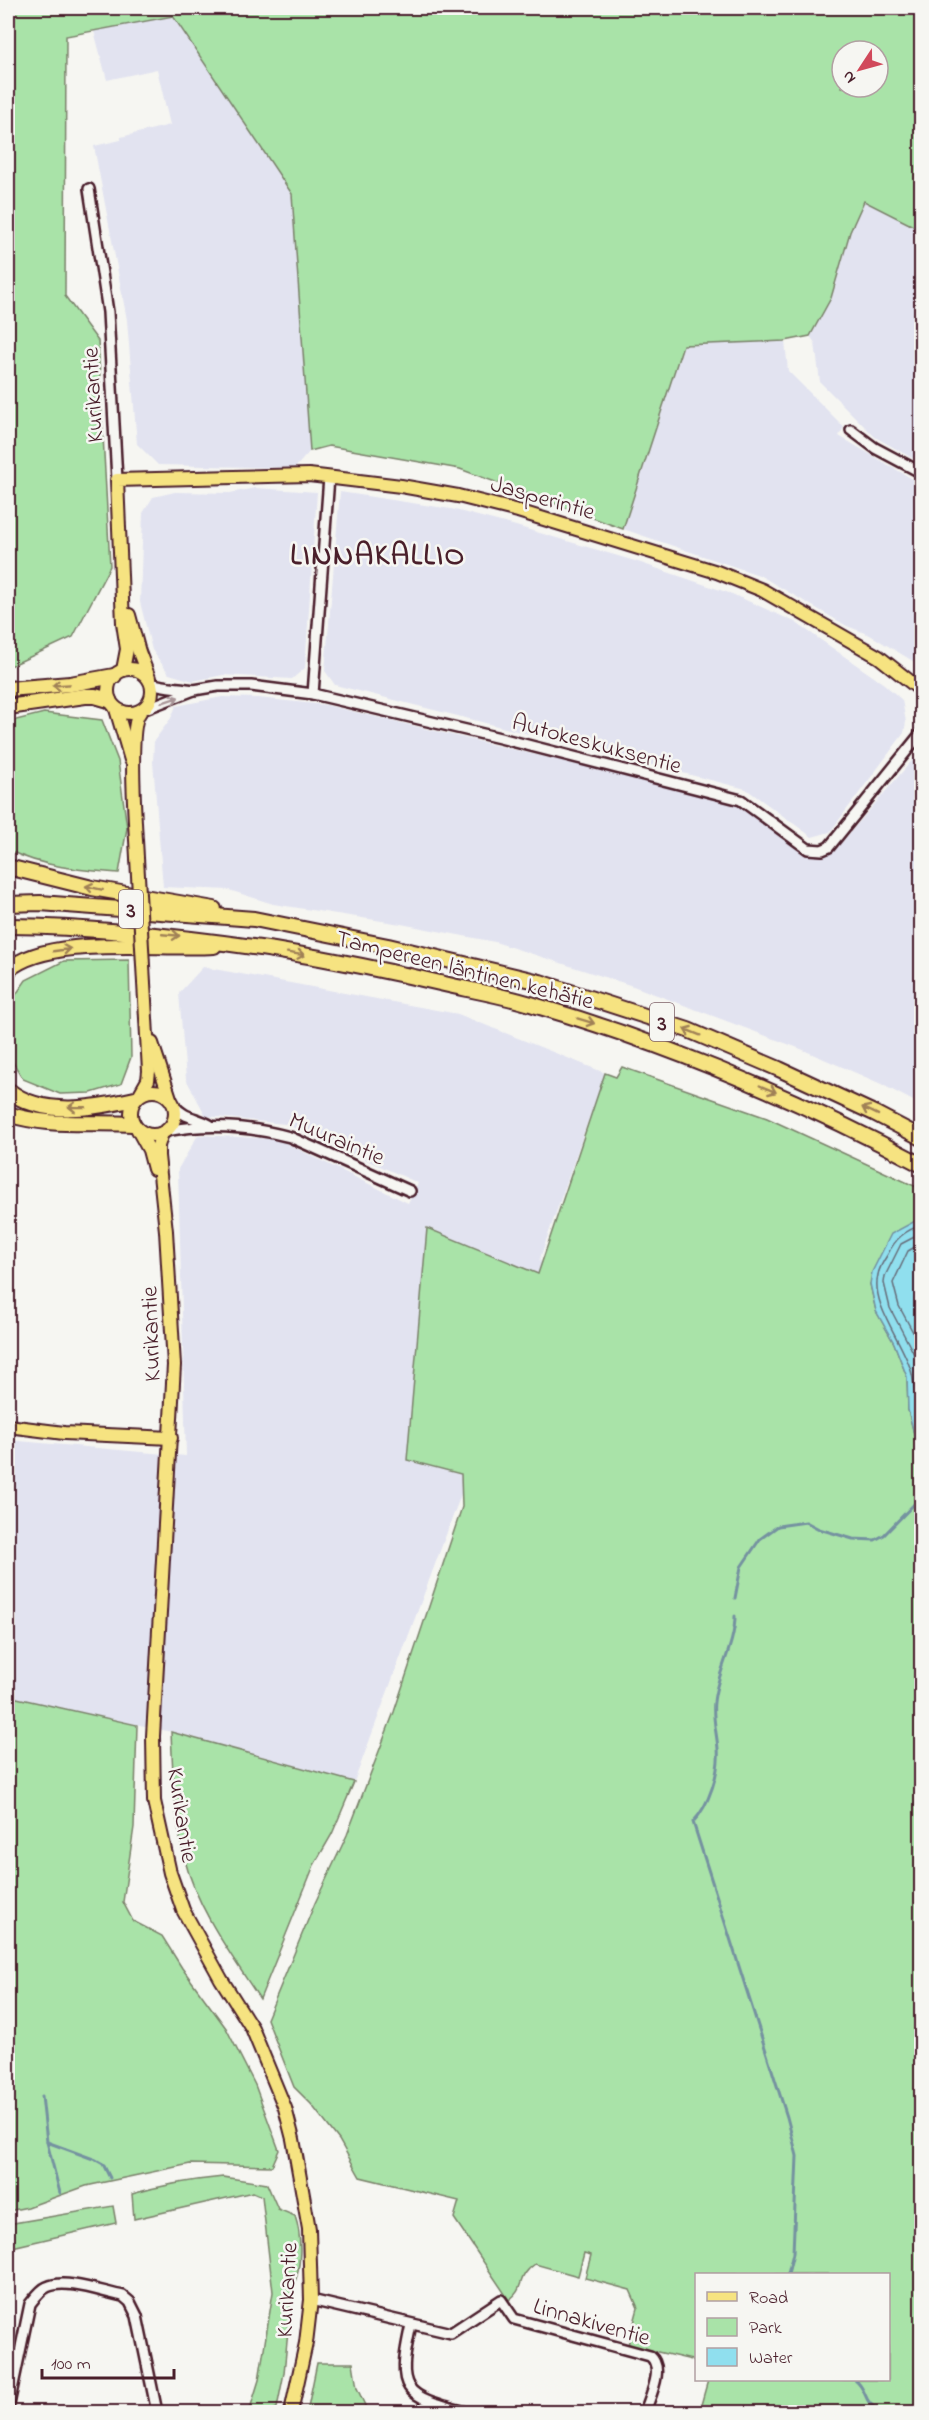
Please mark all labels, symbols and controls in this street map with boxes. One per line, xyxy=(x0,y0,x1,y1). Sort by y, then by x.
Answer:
north arrow xyxy=(830,39,890,99)
text: N xyxy=(836,65,862,88)
street label: Kurikantie xyxy=(75,346,114,443)
street label: Jasperintie xyxy=(486,468,599,531)
district label: LINNAKALLIO xyxy=(290,535,466,579)
one-way arrow xyxy=(51,679,71,690)
one-way arrow xyxy=(160,694,179,705)
street label: Autokeskuksentie xyxy=(508,706,685,785)
one-way arrow xyxy=(84,882,104,893)
road number: 3 xyxy=(119,890,143,928)
street label: Tampereen läntinen kehätie xyxy=(332,922,597,1020)
one-way arrow xyxy=(160,930,180,941)
one-way arrow xyxy=(51,945,71,956)
one-way arrow xyxy=(286,948,306,959)
road number: 3 xyxy=(650,1003,674,1041)
one-way arrow xyxy=(576,1016,595,1027)
one-way arrow xyxy=(683,1026,701,1037)
one-way arrow xyxy=(759,1084,777,1095)
one-way arrow xyxy=(68,1102,88,1113)
street label: Muuraintie xyxy=(282,1104,390,1176)
one-way arrow xyxy=(861,1105,879,1117)
street label: Kurikantie xyxy=(133,1285,172,1382)
street label: Kurikantie xyxy=(156,1765,205,1866)
street label: Kurikantie xyxy=(269,2241,308,2339)
legend xyxy=(695,2273,890,2381)
text: Road xyxy=(749,2286,788,2312)
street label: Linnakiventie xyxy=(529,2290,654,2357)
text: Park xyxy=(749,2316,782,2342)
scale bar xyxy=(42,2342,174,2380)
text: Water xyxy=(749,2346,793,2372)
text: 100 m xyxy=(51,2352,91,2378)

